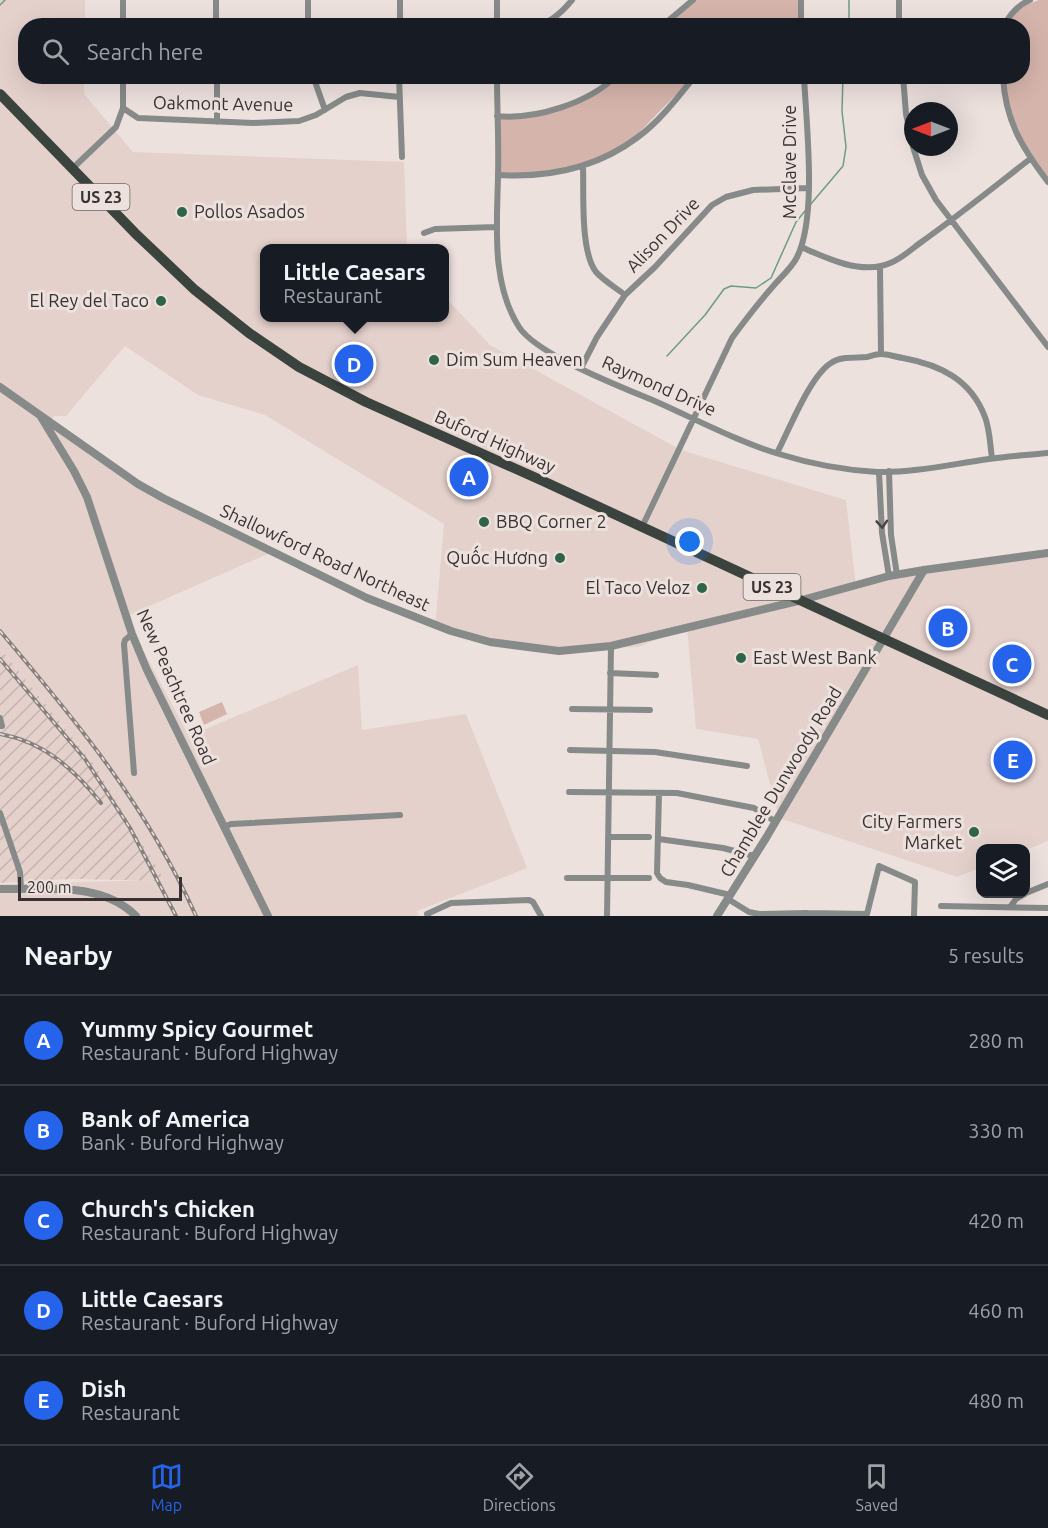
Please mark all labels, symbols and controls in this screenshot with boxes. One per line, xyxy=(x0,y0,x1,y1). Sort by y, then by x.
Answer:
search box xyxy=(18,18,1030,84)
icon: search xyxy=(39,35,72,68)
text: Search here xyxy=(87,39,203,64)
street label: Oakmont Avenue xyxy=(153,92,293,114)
north arrow xyxy=(904,102,958,156)
street label: McClave Drive xyxy=(779,105,799,219)
road number: US 23 xyxy=(72,184,130,210)
street label: Alison Drive xyxy=(622,193,703,276)
place label: Pollos Asados xyxy=(194,201,305,221)
marker: Pollos Asados xyxy=(175,205,189,219)
popup xyxy=(260,244,449,322)
text: Little Caesars xyxy=(283,259,426,284)
text: Restaurant xyxy=(283,284,382,307)
place label: El Rey del Taco xyxy=(29,290,149,310)
marker: El Rey del Taco xyxy=(154,294,168,308)
pin: D xyxy=(334,342,374,386)
place label: Dim Sum Heaven xyxy=(446,349,583,369)
street label: Raymond Drive xyxy=(599,351,719,419)
marker: Dim Sum Heaven xyxy=(427,353,441,367)
street label: Buford Highway xyxy=(432,406,559,477)
pin: A xyxy=(450,454,488,500)
street label: Shallowford Road Northeast xyxy=(217,500,433,615)
place label: BBQ Corner 2 xyxy=(496,511,607,532)
marker: BBQ Corner 2 xyxy=(477,515,491,529)
one-way arrow xyxy=(875,520,888,529)
your location xyxy=(675,527,704,556)
place label: Quốc Hương xyxy=(446,545,548,568)
marker: Quốc Hương xyxy=(553,551,567,565)
road number: US 23 xyxy=(744,574,800,600)
place label: El Taco Veloz xyxy=(585,577,690,597)
marker: El Taco Veloz xyxy=(695,581,709,595)
street label: New Peachtree Road xyxy=(134,606,220,768)
pin: B xyxy=(928,606,968,650)
pin: C xyxy=(992,642,1032,686)
place label: East West Bank xyxy=(753,647,877,667)
marker: East West Bank xyxy=(734,651,748,665)
street label: Chamblee Dunwoody Road xyxy=(715,683,845,880)
pin: E xyxy=(994,738,1032,783)
place label: City Farmers Market xyxy=(862,811,962,852)
marker: City Farmers Market xyxy=(967,825,981,839)
map controls xyxy=(976,844,1030,898)
button: layers xyxy=(976,844,1030,898)
scale bar xyxy=(18,874,182,902)
text: 200 m xyxy=(27,878,72,896)
text: Nearby xyxy=(24,941,112,970)
text: 5 results xyxy=(948,944,1024,967)
text: Yummy Spicy Gourmet xyxy=(81,1016,313,1041)
text: A xyxy=(36,1029,51,1052)
text: 280 m xyxy=(968,1029,1024,1052)
text: Restaurant · Buford Highway xyxy=(81,1041,338,1064)
text: Bank of America xyxy=(81,1106,250,1131)
text: B xyxy=(37,1119,50,1142)
text: 330 m xyxy=(968,1119,1024,1142)
text: Bank · Buford Highway xyxy=(81,1131,284,1154)
text: Church's Chicken xyxy=(81,1196,255,1221)
text: C xyxy=(37,1209,50,1232)
text: 420 m xyxy=(968,1209,1024,1232)
text: Restaurant · Buford Highway xyxy=(81,1221,338,1244)
text: Little Caesars xyxy=(81,1286,223,1311)
text: D xyxy=(36,1299,51,1322)
text: 460 m xyxy=(968,1299,1024,1322)
text: Restaurant · Buford Highway xyxy=(81,1311,338,1334)
text: Dish xyxy=(81,1376,126,1401)
text: E xyxy=(38,1389,49,1412)
text: 480 m xyxy=(968,1389,1024,1412)
text: Restaurant xyxy=(81,1401,180,1424)
tab: Map xyxy=(150,1460,183,1514)
tab: Directions xyxy=(483,1460,556,1514)
tab: Saved xyxy=(856,1460,898,1514)

